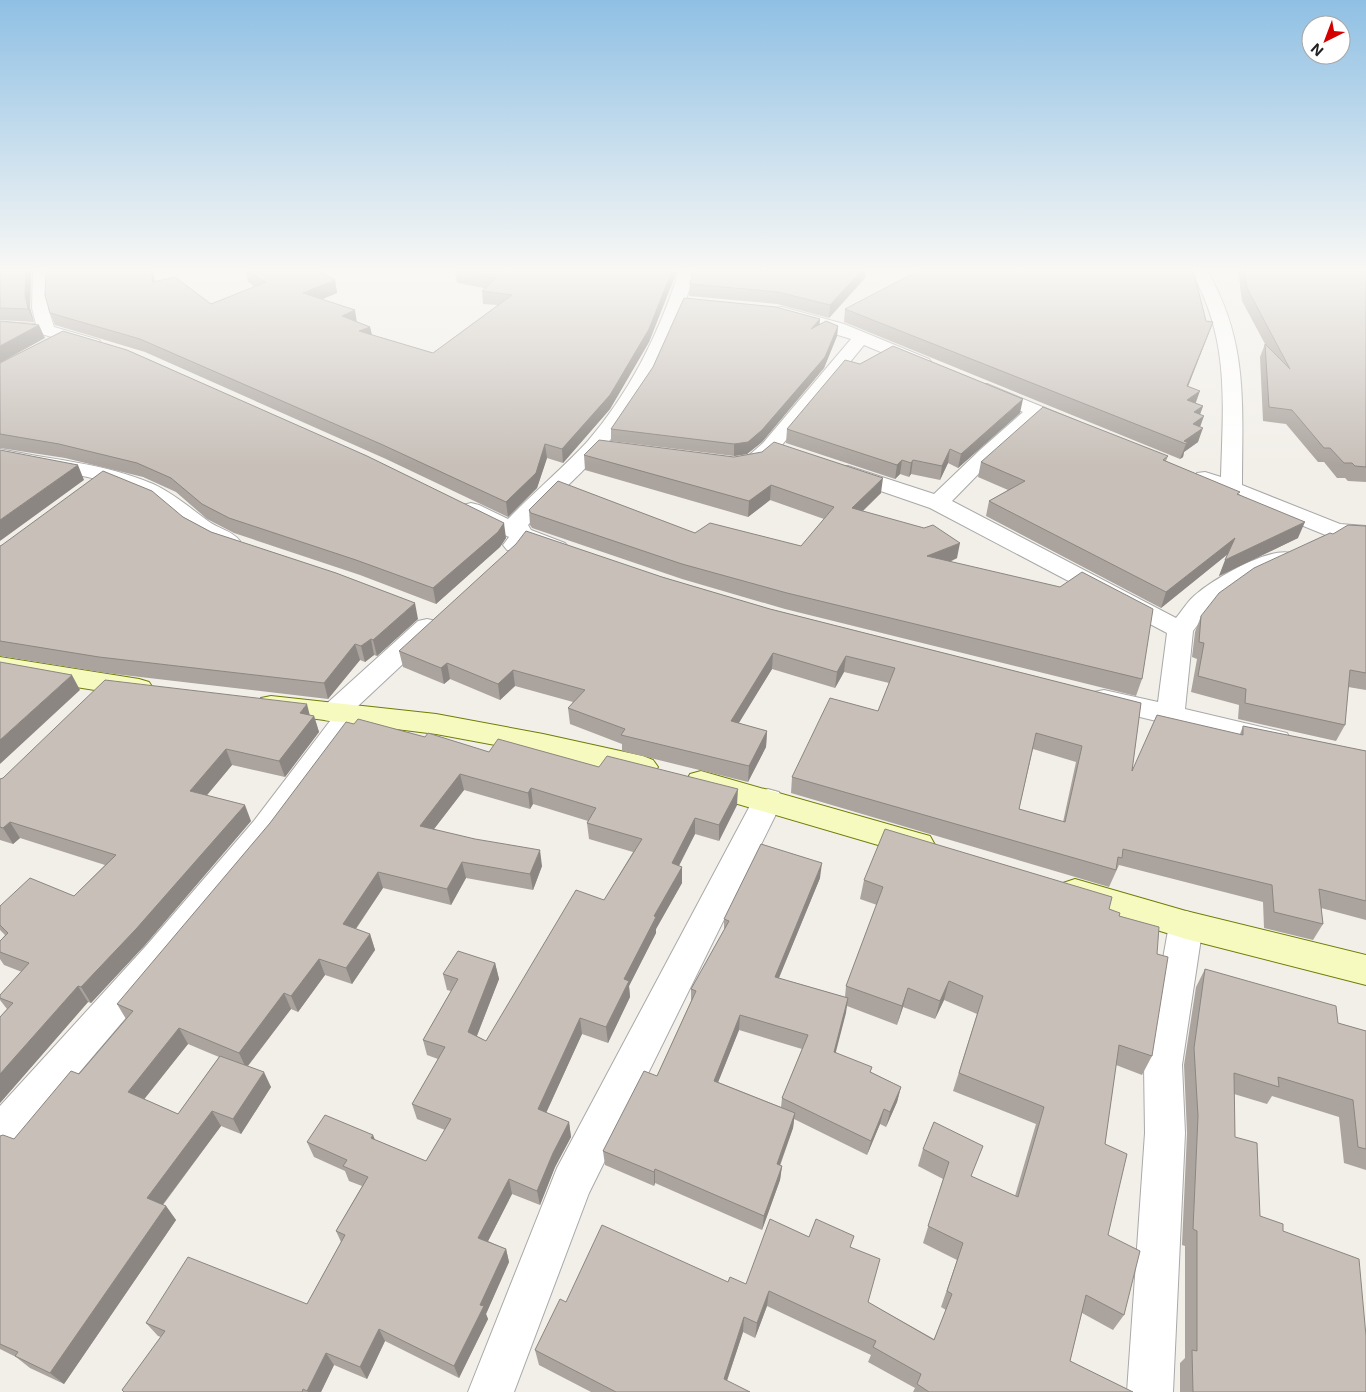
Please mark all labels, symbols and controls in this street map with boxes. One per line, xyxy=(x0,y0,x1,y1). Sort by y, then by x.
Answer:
north arrow xyxy=(1301,15,1351,65)
text: N xyxy=(1307,40,1327,60)

